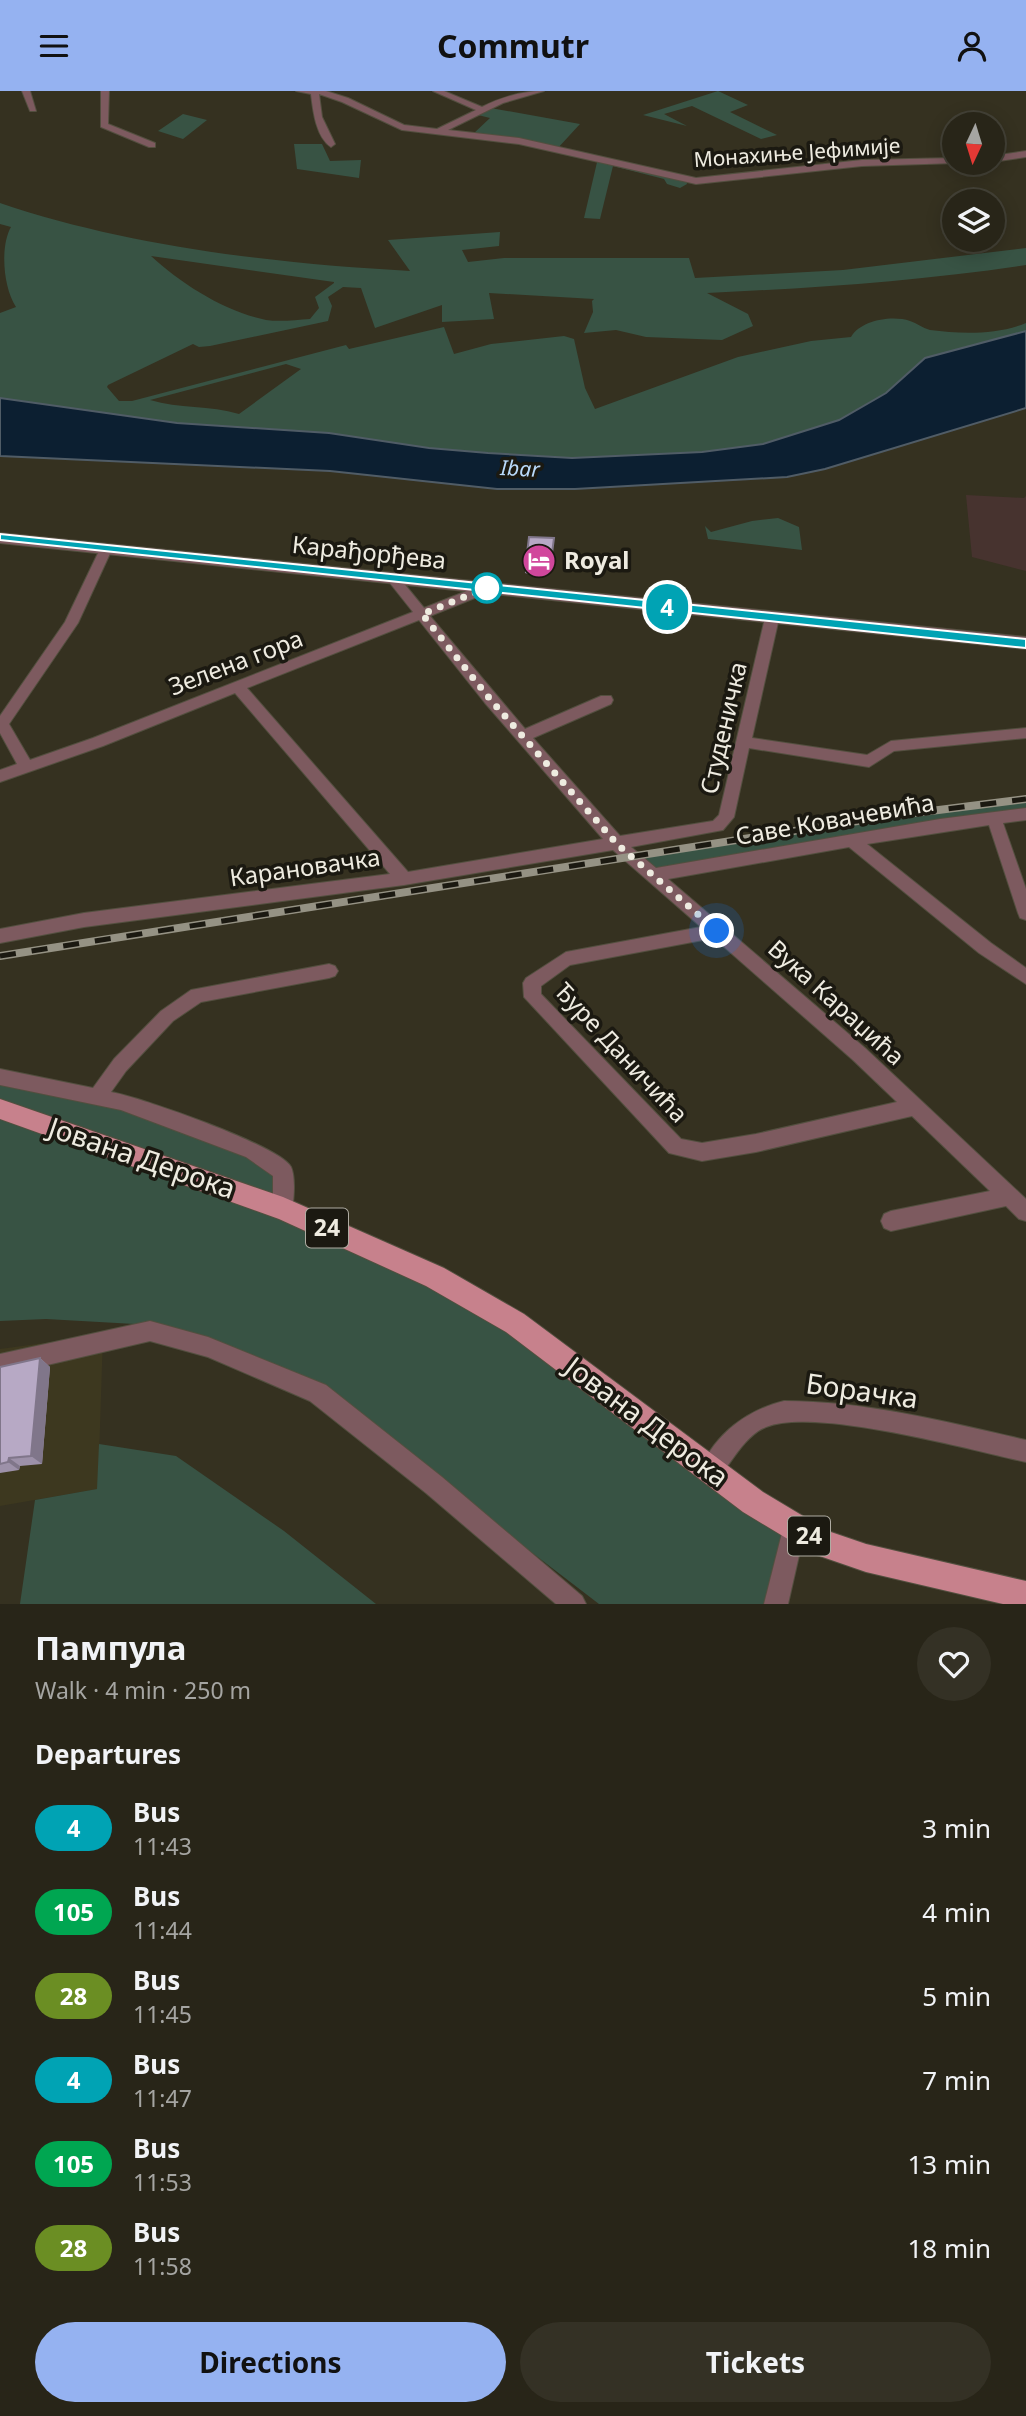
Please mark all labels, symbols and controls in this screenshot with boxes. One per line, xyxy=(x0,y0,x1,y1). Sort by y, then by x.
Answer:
text: Commutr xyxy=(437,24,589,67)
icon: menu xyxy=(35,27,73,65)
icon: person xyxy=(953,27,991,65)
north arrow xyxy=(942,112,1004,175)
map controls xyxy=(942,112,1005,252)
street label: Монахиње Јефимије xyxy=(693,131,901,173)
button: layers xyxy=(942,189,1005,252)
water label: Ibar xyxy=(499,453,542,483)
street label: Карађорђева xyxy=(290,527,448,576)
hotel icon: Royal xyxy=(520,542,558,580)
place label: Royal xyxy=(564,543,630,576)
unlabelled marker xyxy=(472,573,502,603)
line badge: 4 xyxy=(644,584,690,630)
text: 4 xyxy=(660,590,674,623)
street label: Зелена гора xyxy=(164,621,307,702)
street label: Студеничка xyxy=(691,658,754,797)
street label: Саве Ковачевића xyxy=(733,785,937,852)
street label: Карановачка xyxy=(227,840,382,893)
your location xyxy=(699,913,734,948)
street label: Вука Караџића xyxy=(762,932,912,1072)
street label: Ђуре Даничића xyxy=(548,975,696,1129)
street label: Јована Дерока xyxy=(41,1106,241,1207)
road number: 24 xyxy=(306,1209,348,1247)
street label: Јована Дерока xyxy=(556,1346,737,1495)
street label: Борачка xyxy=(804,1363,921,1417)
road number: 24 xyxy=(788,1517,830,1555)
text: Пампула xyxy=(35,1625,186,1670)
button: heart xyxy=(917,1627,991,1701)
text: Walk · 4 min · 250 m xyxy=(35,1674,251,1706)
text: Departures xyxy=(35,1736,181,1772)
text: Bus xyxy=(133,1794,180,1830)
text: 3 min xyxy=(922,1810,991,1846)
text: 4 xyxy=(67,1811,80,1844)
text: 11:43 xyxy=(133,1830,192,1862)
text: Bus xyxy=(133,1878,180,1914)
text: 4 min xyxy=(922,1894,991,1930)
text: 105 xyxy=(53,1895,94,1928)
text: 11:44 xyxy=(133,1914,192,1946)
text: Bus xyxy=(133,1962,180,1998)
text: 5 min xyxy=(922,1978,991,2014)
text: 28 xyxy=(60,1979,87,2012)
text: 11:45 xyxy=(133,1998,192,2030)
text: Bus xyxy=(133,2046,180,2082)
text: 7 min xyxy=(922,2062,991,2098)
text: 4 xyxy=(67,2063,80,2096)
text: 11:47 xyxy=(133,2082,192,2114)
text: Bus xyxy=(133,2130,180,2166)
text: 13 min xyxy=(907,2146,991,2182)
text: 105 xyxy=(53,2147,94,2180)
text: 11:53 xyxy=(133,2166,192,2198)
text: Bus xyxy=(133,2214,180,2250)
text: 18 min xyxy=(907,2230,991,2266)
text: 28 xyxy=(60,2231,87,2264)
text: 11:58 xyxy=(133,2250,192,2282)
button: Directions xyxy=(35,2322,506,2402)
button: Tickets xyxy=(520,2322,991,2402)

